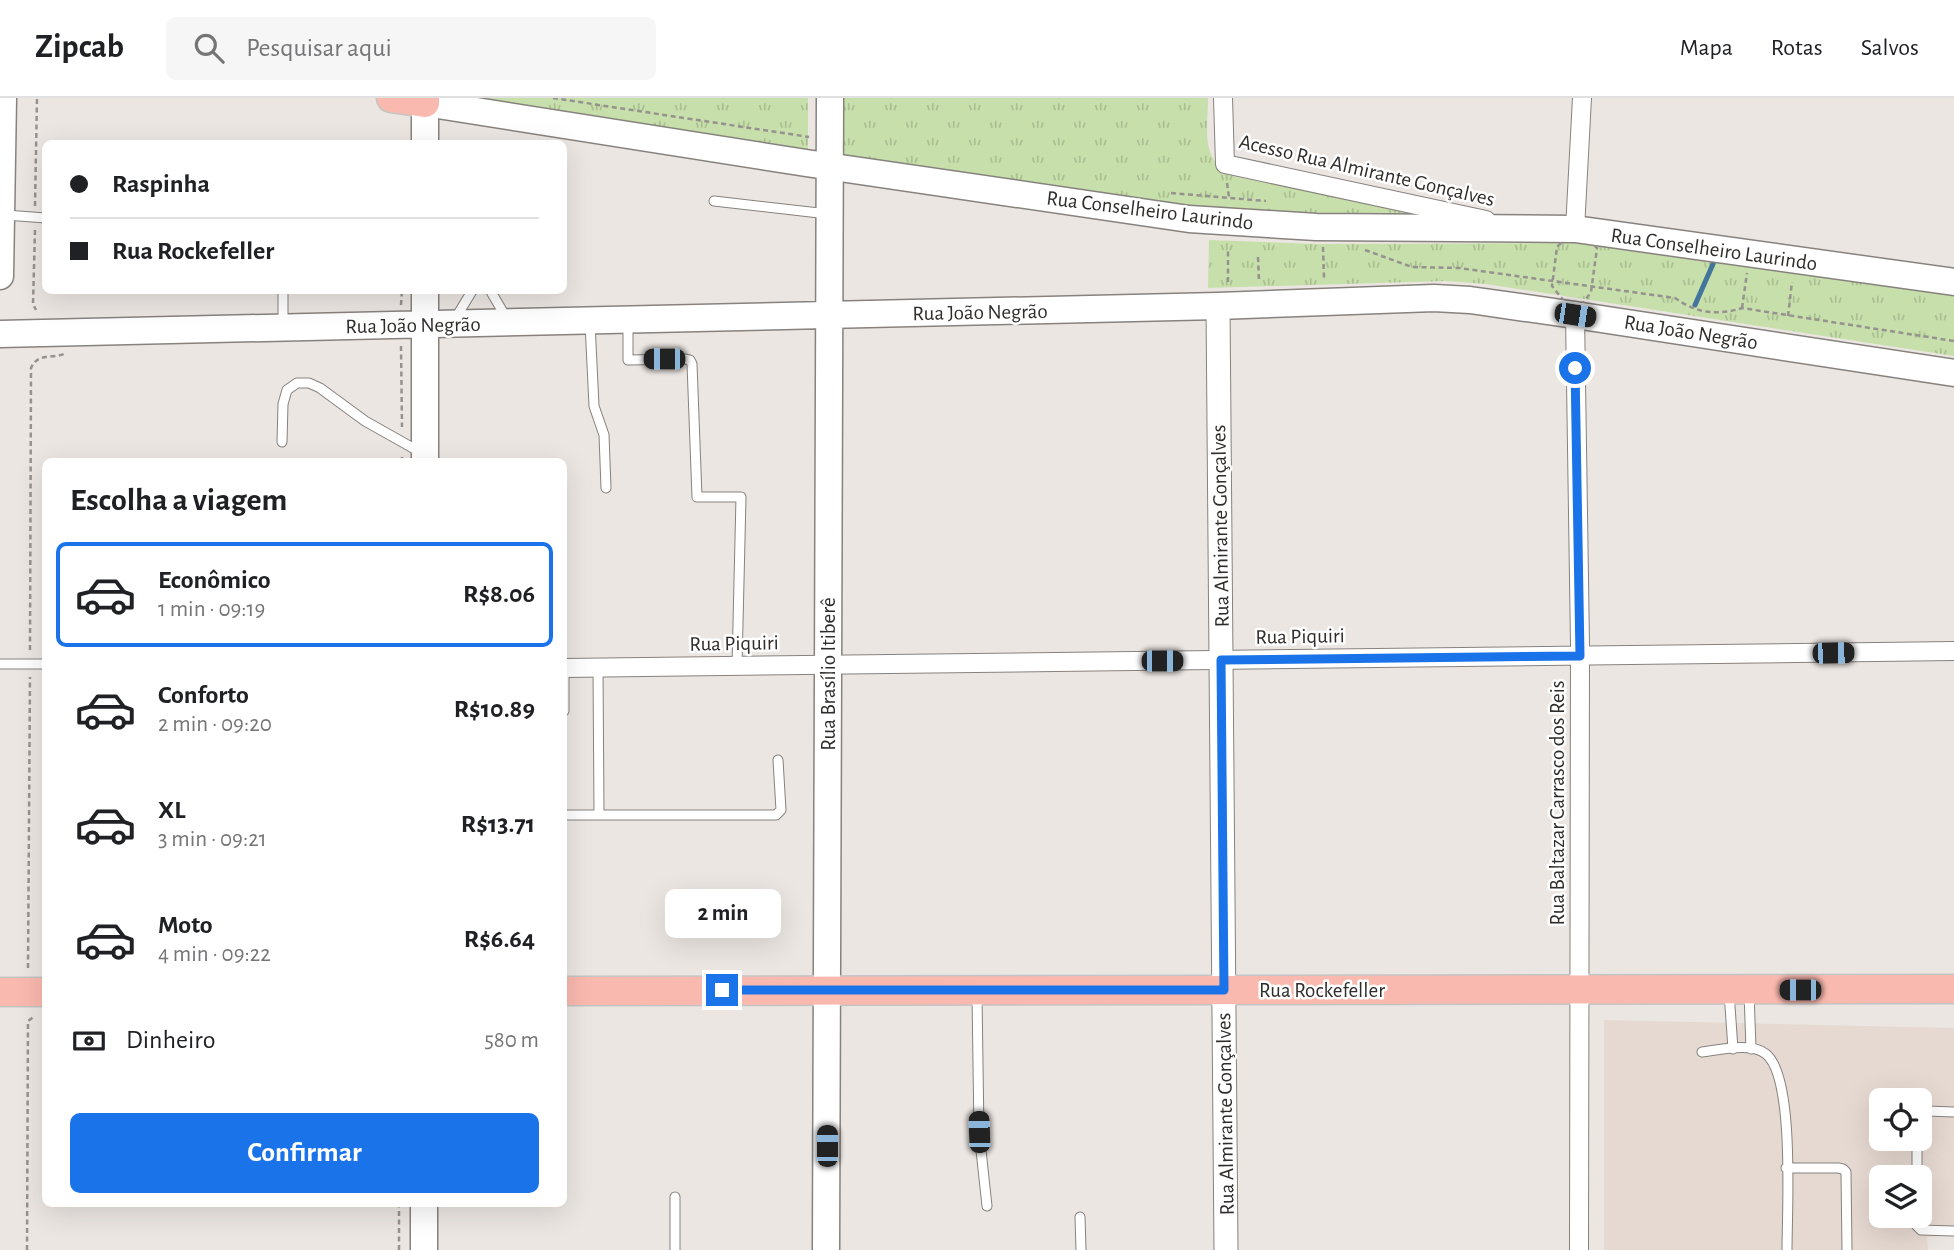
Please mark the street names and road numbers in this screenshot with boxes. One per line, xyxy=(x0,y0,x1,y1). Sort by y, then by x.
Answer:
street label: Acesso Rua Almirante Gonçalves xyxy=(1237,131,1497,210)
street label: Rua Conselheiro Laurindo xyxy=(1045,187,1255,234)
street label: Rua Conselheiro Laurindo xyxy=(1609,225,1819,274)
street label: Rua João Negrão xyxy=(912,301,1048,324)
street label: Rua João Negrão xyxy=(1623,312,1759,353)
street label: Rua João Negrão xyxy=(345,314,481,337)
street label: Rua Almirante Gonçalves xyxy=(1208,424,1233,627)
street label: Rua Brasílio Itiberê xyxy=(818,597,839,751)
street label: Rua Piquiri xyxy=(1255,625,1345,648)
street label: Rua Piquiri xyxy=(689,632,779,655)
street label: Rua Baltazar Carrasco dos Reis xyxy=(1547,680,1568,926)
street label: Rua Rockefeller xyxy=(1259,980,1385,1001)
street label: Rua Almirante Gonçalves xyxy=(1213,1012,1238,1215)

